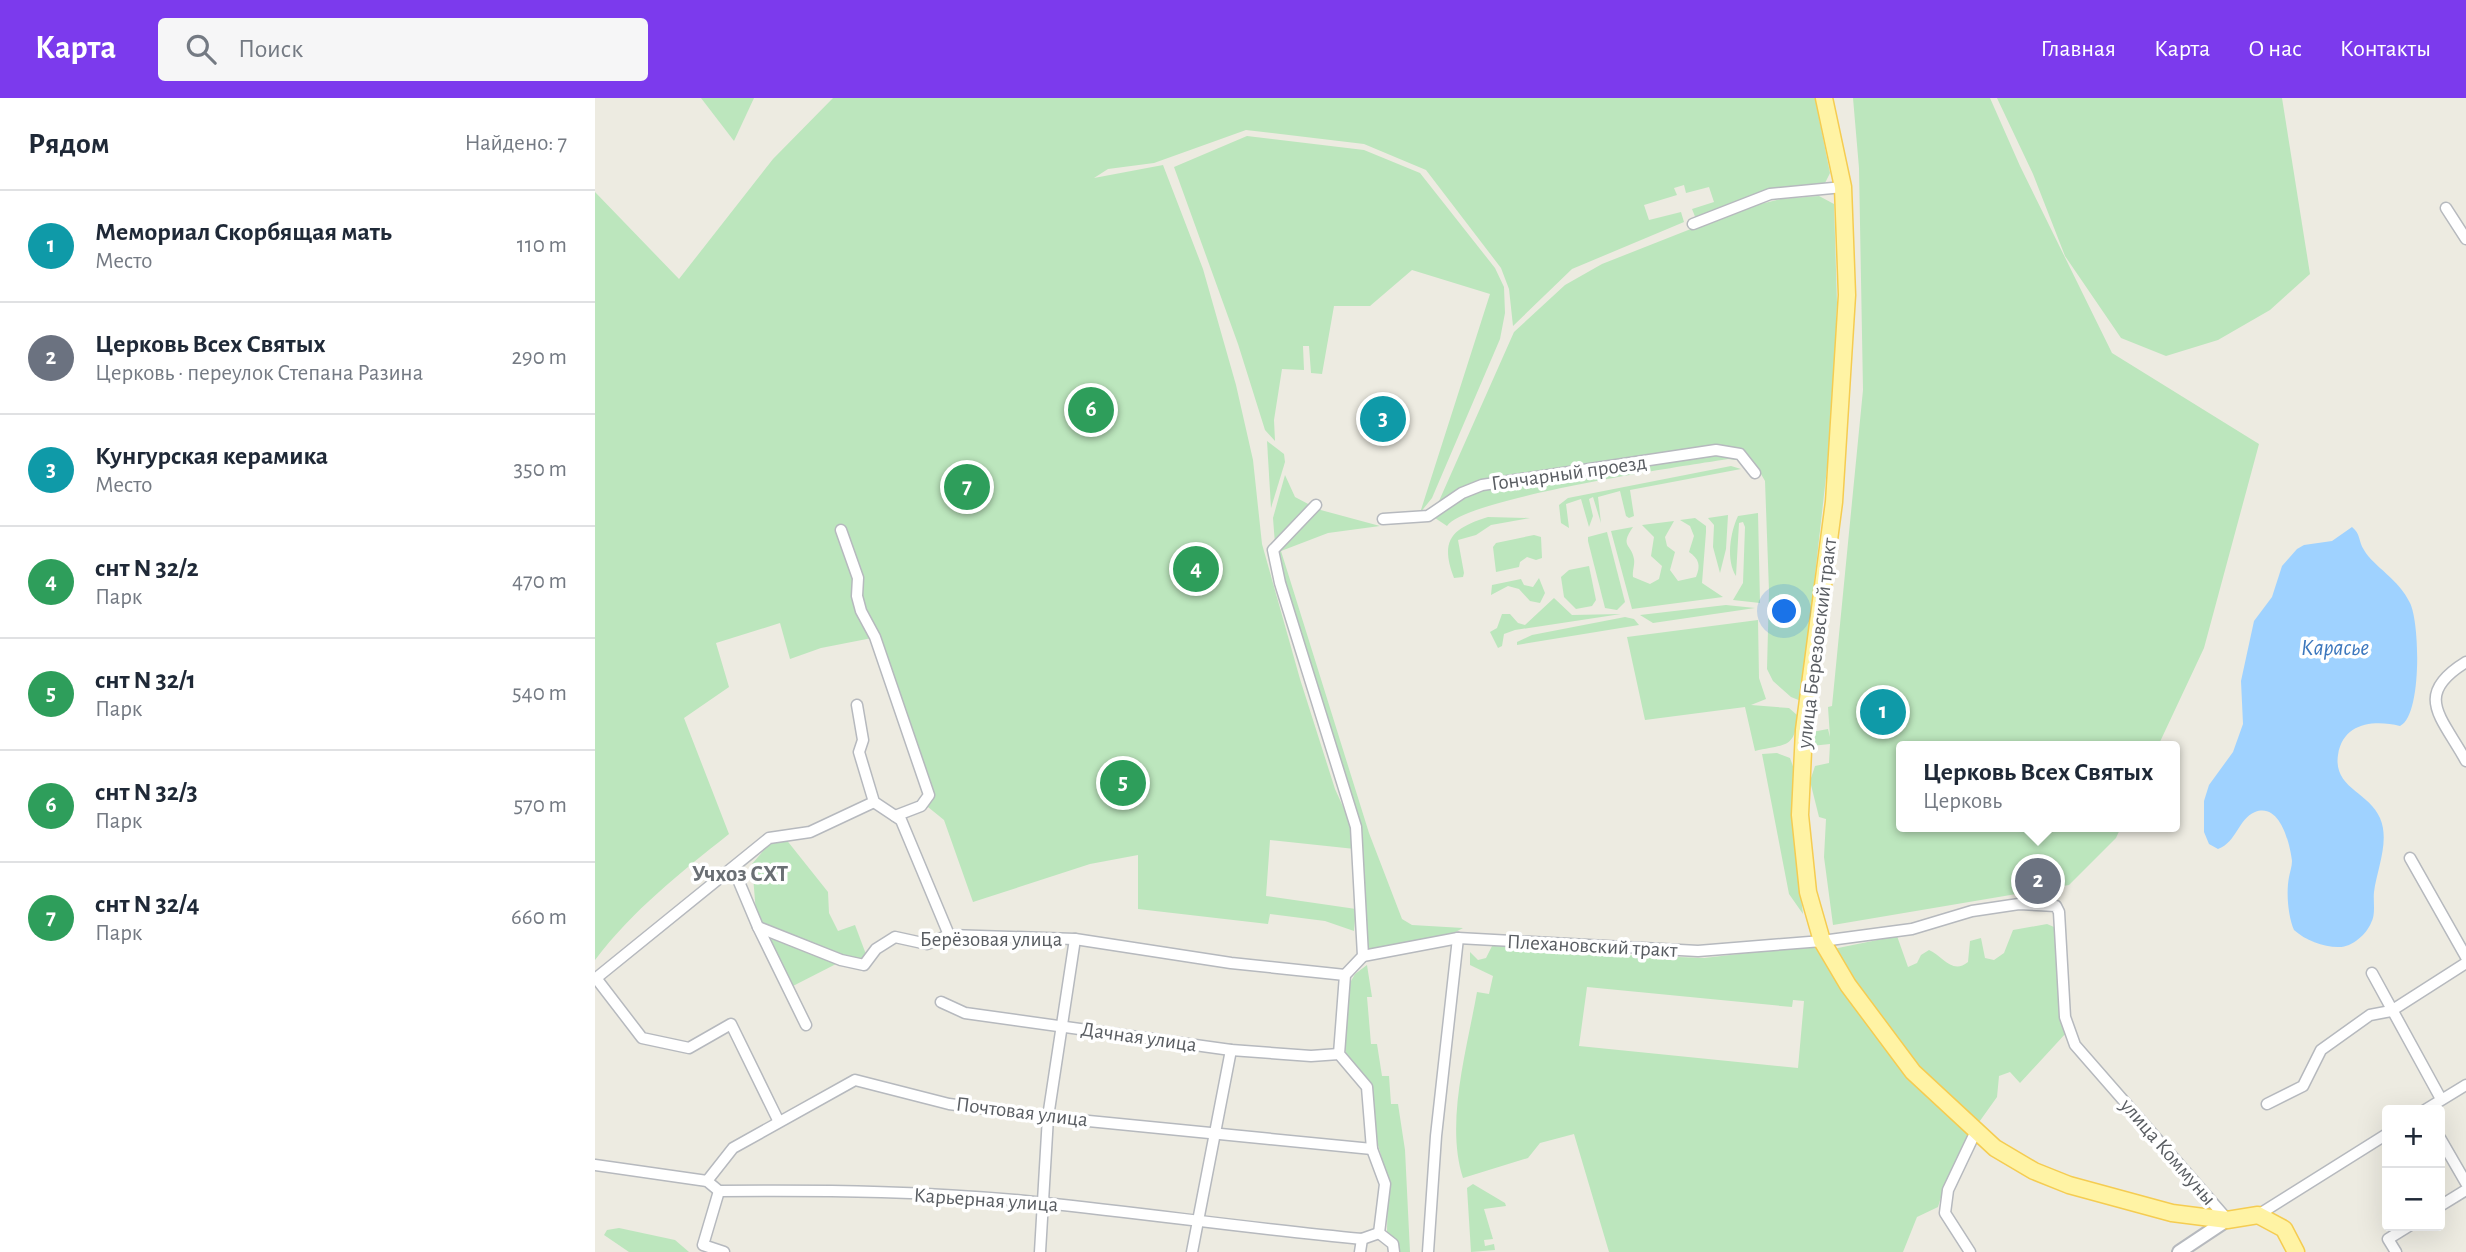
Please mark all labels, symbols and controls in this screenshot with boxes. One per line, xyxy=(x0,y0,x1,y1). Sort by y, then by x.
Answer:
search box xyxy=(158,18,648,81)
icon: search xyxy=(182,30,220,68)
text: Карта xyxy=(35,32,116,65)
text: Поиск xyxy=(238,36,303,62)
text: Главная xyxy=(2041,37,2116,61)
text: Карта xyxy=(2154,37,2210,61)
text: О нас xyxy=(2248,37,2302,61)
text: Контакты xyxy=(2340,37,2431,61)
text: Рядом xyxy=(28,129,110,159)
text: Найдено: 7 xyxy=(464,132,567,155)
text: Мемориал Скорбящая мать xyxy=(95,219,392,245)
text: 1 xyxy=(47,234,55,257)
text: 110 m xyxy=(517,234,567,257)
text: Место xyxy=(95,250,152,273)
text: Церковь Всех Святых xyxy=(95,331,326,357)
text: 2 xyxy=(46,346,56,369)
text: 290 m xyxy=(511,346,567,369)
text: Церковь · переулок Степана Разина xyxy=(95,362,423,385)
pin: 6 xyxy=(1068,384,1114,436)
pin: 3 xyxy=(1360,393,1406,445)
text: Кунгурская керамика xyxy=(95,443,328,469)
street label: Гончарный проезд xyxy=(1490,452,1648,494)
text: 3 xyxy=(46,458,56,481)
text: 350 m xyxy=(514,458,567,481)
pin: 7 xyxy=(944,461,990,513)
text: Место xyxy=(95,474,152,497)
street label: улица Березовский тракт xyxy=(1794,536,1840,750)
pin: 4 xyxy=(1173,543,1219,595)
text: снт N 32/2 xyxy=(95,555,199,581)
text: 4 xyxy=(45,570,57,593)
text: 470 m xyxy=(512,570,567,593)
text: Парк xyxy=(95,586,142,609)
your location xyxy=(1767,594,1801,628)
water label: Карасье xyxy=(2301,637,2369,660)
text: снт N 32/1 xyxy=(95,667,196,693)
text: 5 xyxy=(46,682,56,705)
text: 540 m xyxy=(512,682,567,705)
pin: 1 xyxy=(1860,686,1906,738)
text: Парк xyxy=(95,698,142,721)
popup xyxy=(1896,741,2180,832)
pin: 5 xyxy=(1100,757,1146,809)
text: Церковь Всех Святых xyxy=(1923,759,2153,785)
text: снт N 32/3 xyxy=(95,779,198,805)
text: Церковь xyxy=(1923,790,2002,813)
text: 6 xyxy=(45,794,57,817)
text: 570 m xyxy=(513,794,567,817)
text: Парк xyxy=(95,810,142,833)
pin: 2 xyxy=(2015,855,2061,907)
district label: Учхоз СХТ xyxy=(692,863,789,886)
text: снт N 32/4 xyxy=(95,891,200,917)
text: 7 xyxy=(46,906,56,929)
text: 660 m xyxy=(511,906,567,929)
text: Парк xyxy=(95,922,142,945)
street label: Берёзовая улица xyxy=(920,929,1063,950)
street label: Плехановский тракт xyxy=(1506,931,1678,961)
street label: Дачная улица xyxy=(1080,1018,1199,1056)
street label: Почтовая улица xyxy=(955,1093,1090,1131)
street label: улица Коммуны xyxy=(2116,1094,2220,1209)
map controls xyxy=(2382,1105,2445,1231)
button: + xyxy=(2382,1105,2445,1168)
button: − xyxy=(2382,1168,2445,1231)
street label: Карьерная улица xyxy=(913,1184,1059,1216)

